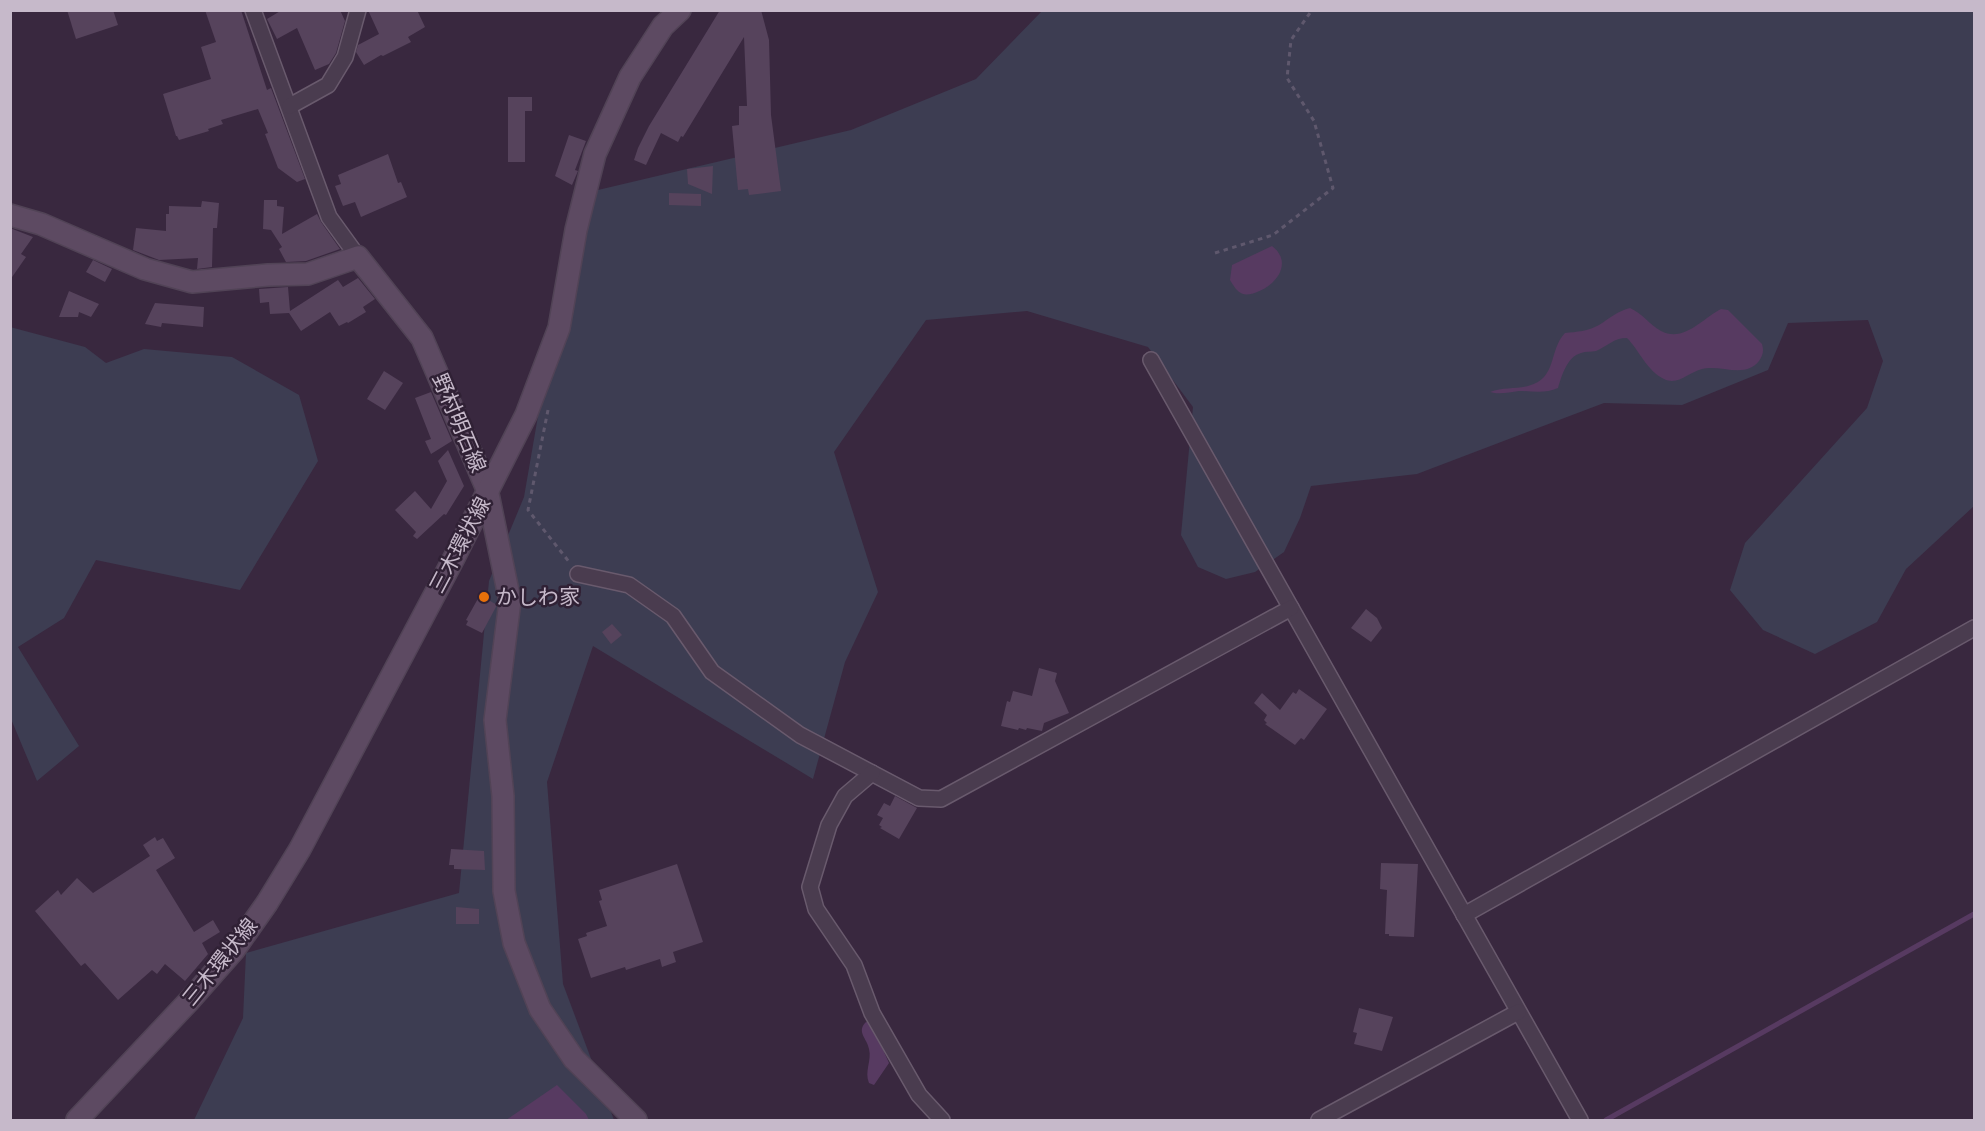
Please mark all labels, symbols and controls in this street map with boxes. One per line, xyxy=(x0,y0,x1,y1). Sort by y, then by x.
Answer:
street label: 野村明石線 xyxy=(427,370,491,476)
street label: 三木環状線 xyxy=(424,493,495,597)
place label: かしわ家 xyxy=(496,584,580,609)
marker: かしわ家 xyxy=(477,590,491,604)
street label: 三木環状線 xyxy=(177,913,262,1010)

